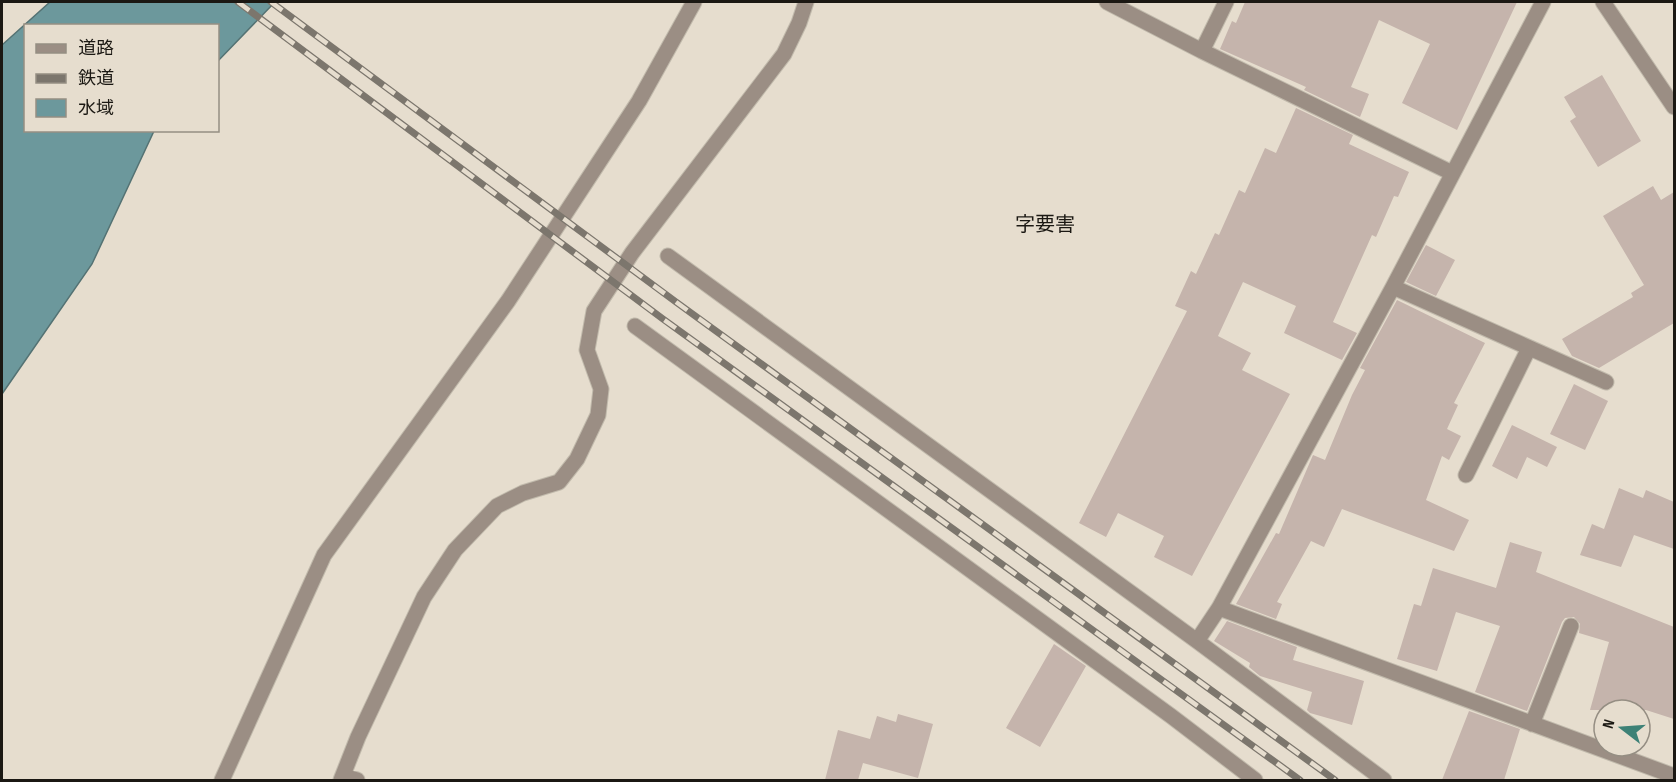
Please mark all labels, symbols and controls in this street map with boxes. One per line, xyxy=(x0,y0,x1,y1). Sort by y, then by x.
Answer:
legend xyxy=(24,24,219,132)
text: 道路 xyxy=(78,38,114,59)
text: 鉄道 xyxy=(78,68,114,89)
text: 水域 xyxy=(78,98,114,119)
district label: 字要害 xyxy=(1015,213,1075,237)
north arrow xyxy=(1592,698,1652,758)
text: N xyxy=(1599,717,1619,731)

